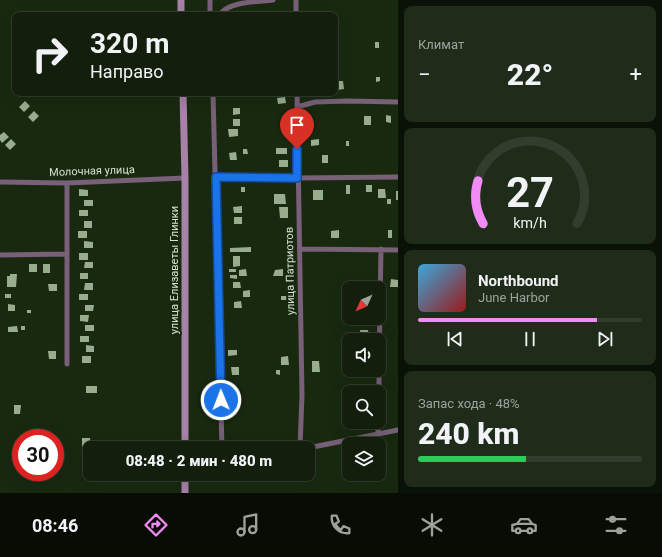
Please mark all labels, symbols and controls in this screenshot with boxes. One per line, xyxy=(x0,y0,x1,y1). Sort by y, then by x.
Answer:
text: 320 m xyxy=(90,27,169,60)
icon: right xyxy=(24,28,76,80)
text: Климат xyxy=(418,37,464,52)
text: 22° xyxy=(507,57,553,92)
text: Направо xyxy=(90,61,163,82)
text: − xyxy=(418,62,431,87)
text: + xyxy=(630,62,642,87)
pin xyxy=(280,108,314,149)
icon: arrive xyxy=(286,114,308,136)
street label: Молочная улица xyxy=(49,163,135,179)
text: 27 xyxy=(506,167,554,216)
street label: улица Елизаветы Глинки xyxy=(168,206,181,334)
text: km/h xyxy=(513,214,547,230)
street label: улица Патриотов xyxy=(283,227,297,315)
text: Northbound xyxy=(478,272,559,290)
north arrow xyxy=(342,281,386,325)
map controls xyxy=(342,281,386,481)
text: June Harbor xyxy=(478,290,550,305)
icon: previous xyxy=(444,328,466,350)
icon: pause xyxy=(519,328,541,350)
icon: next xyxy=(594,328,616,350)
button: sound xyxy=(342,333,386,377)
position arrow xyxy=(200,379,242,421)
button: search xyxy=(342,385,386,429)
text: Запас хода · 48% xyxy=(418,396,520,411)
text: 240 km xyxy=(418,416,520,451)
speed limit sign: 30 xyxy=(12,429,64,481)
button: layers xyxy=(342,437,386,481)
text: 08:48 · 2 мин · 480 m xyxy=(126,452,272,470)
icon: directions xyxy=(142,511,170,539)
icon: music xyxy=(234,511,262,539)
icon: phone xyxy=(326,511,354,539)
icon: climate xyxy=(418,511,446,539)
icon: car xyxy=(510,511,538,539)
icon: filters xyxy=(602,511,630,539)
text: 08:46 xyxy=(32,515,78,536)

